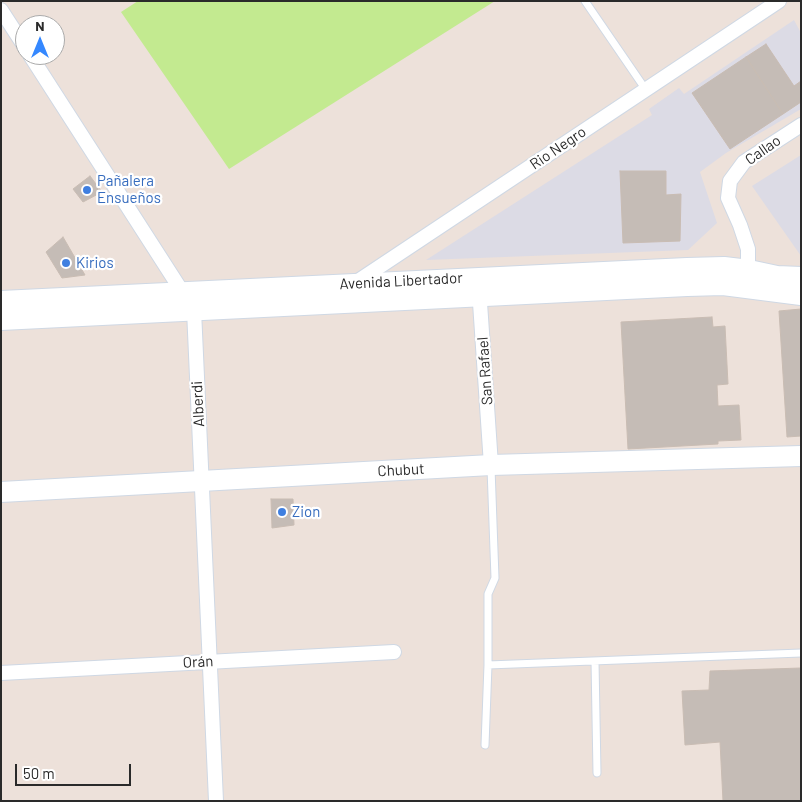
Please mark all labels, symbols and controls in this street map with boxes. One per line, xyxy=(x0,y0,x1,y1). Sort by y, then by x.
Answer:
north arrow xyxy=(15,15,65,65)
text: N xyxy=(35,17,45,34)
street label: Rio Negro xyxy=(526,123,590,173)
street label: Callao xyxy=(742,131,784,169)
place label: Pañalera Ensueños xyxy=(97,172,161,207)
marker: Pañalera Ensueños xyxy=(81,184,93,196)
place label: Kirios xyxy=(76,254,114,272)
marker: Kirios xyxy=(60,257,72,269)
street label: Avenida Libertador xyxy=(339,269,463,293)
street label: San Rafael xyxy=(474,336,496,406)
street label: Alberdi xyxy=(188,381,208,427)
street label: Chubut xyxy=(377,460,425,480)
place label: Zion xyxy=(292,503,320,521)
marker: Zion xyxy=(276,506,288,518)
street label: Orán xyxy=(182,652,214,672)
scale bar xyxy=(18,754,134,786)
text: 50 m xyxy=(23,764,55,782)

